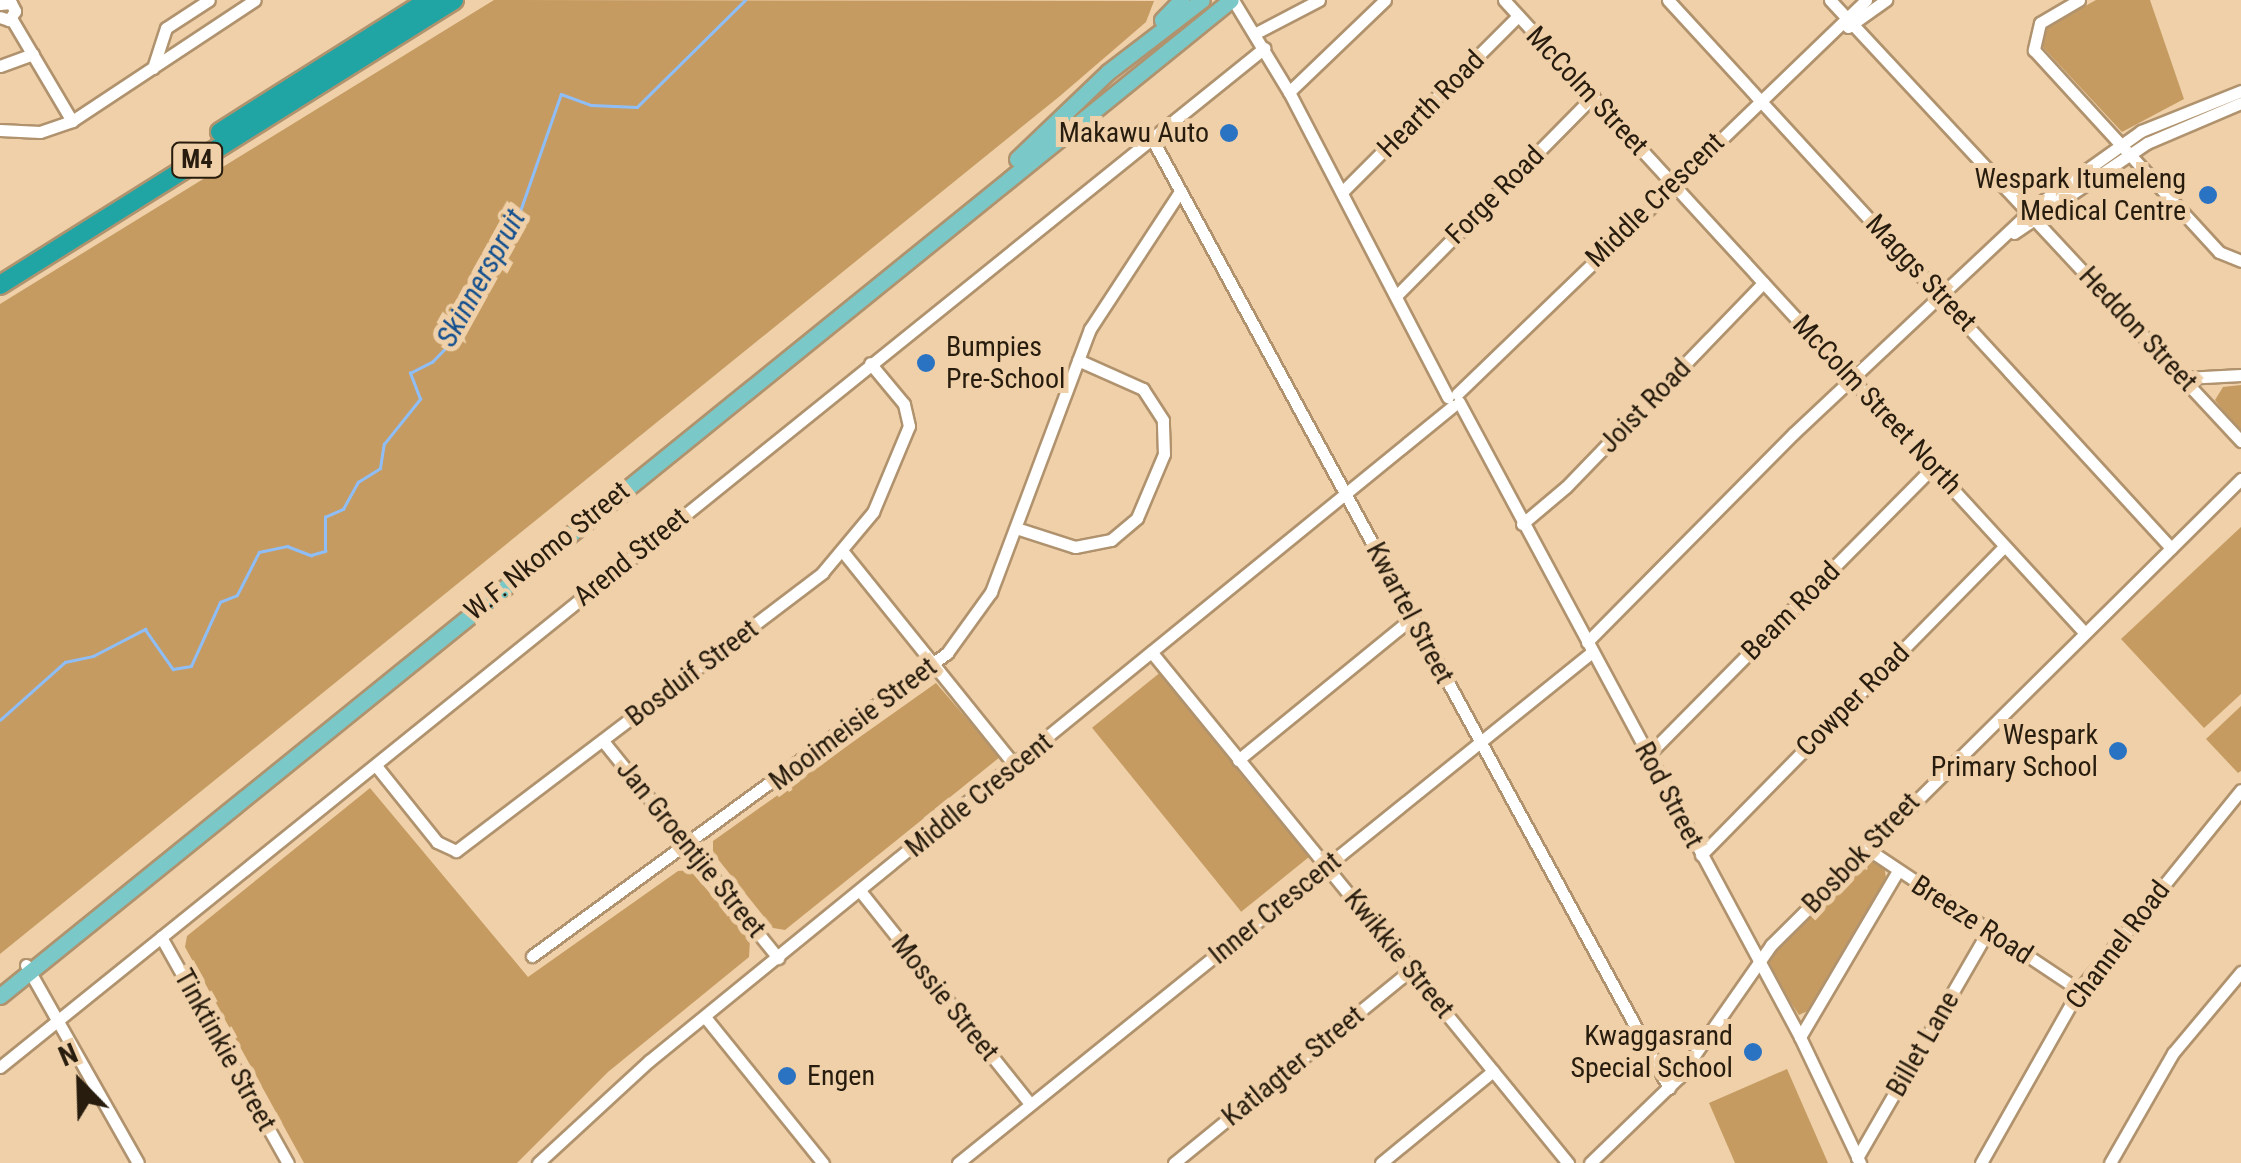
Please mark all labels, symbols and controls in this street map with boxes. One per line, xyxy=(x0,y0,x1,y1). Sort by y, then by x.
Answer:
street label: McColm Street xyxy=(1519,20,1655,162)
street label: Hearth Road xyxy=(1370,43,1492,165)
place label: Makawu Auto xyxy=(1059,116,1209,150)
marker: Makawu Auto xyxy=(1218,122,1240,144)
street label: Middle Crescent xyxy=(1579,126,1731,274)
street label: Forge Road xyxy=(1439,139,1551,251)
road number: M4 xyxy=(170,140,224,180)
place label: Wespark Itumeleng Medical Centre xyxy=(1974,162,2186,228)
marker: Wespark Itumeleng Medical Centre xyxy=(2195,182,2221,208)
water label: Skinnerspruit xyxy=(429,203,533,353)
street label: Maggs Street xyxy=(1859,208,1983,338)
street label: Heddon Street xyxy=(2072,260,2204,398)
street label: McColm Street North xyxy=(1785,309,1969,501)
place label: Bumpies Pre-School xyxy=(946,330,1065,396)
marker: Bumpies Pre-School xyxy=(915,352,937,374)
street label: Joist Road xyxy=(1592,352,1698,460)
street label: W.F. Nkomo Street xyxy=(458,474,636,628)
street label: Arend Street xyxy=(567,501,695,613)
street label: Kwartel Street xyxy=(1359,537,1461,689)
street label: Beam Road xyxy=(1735,555,1847,667)
street label: Bosduif Street xyxy=(619,612,765,734)
street label: Cowper Road xyxy=(1789,636,1917,764)
street label: Mooimeisie Street xyxy=(763,650,943,798)
place label: Wespark Primary School xyxy=(1931,718,2098,784)
street label: Middle Crescent xyxy=(899,726,1059,864)
street label: Rod Street xyxy=(1627,736,1711,854)
marker: Wespark Primary School xyxy=(2107,740,2129,762)
street label: Jan Groentjie Street xyxy=(609,753,773,945)
street label: Bosbok Street xyxy=(1795,786,1927,920)
street label: Inner Crescent xyxy=(1202,845,1348,971)
street label: Breeze Road xyxy=(1905,868,2039,972)
street label: Channel Road xyxy=(2059,874,2177,1016)
street label: Kwikkie Street xyxy=(1337,883,1461,1025)
street label: Mossie Street xyxy=(884,928,1006,1068)
street label: Tinktinkie Street xyxy=(167,963,283,1137)
street label: Billet Lane xyxy=(1879,985,1967,1103)
street label: Katlagter Street xyxy=(1215,999,1371,1133)
place label: Kwaggasrand Special School xyxy=(1570,1019,1733,1085)
north arrow xyxy=(30,1033,130,1133)
text: N xyxy=(54,1036,82,1073)
marker: Kwaggasrand Special School xyxy=(1742,1041,1764,1063)
place label: Engen xyxy=(807,1059,875,1093)
marker: Engen xyxy=(776,1065,798,1087)

